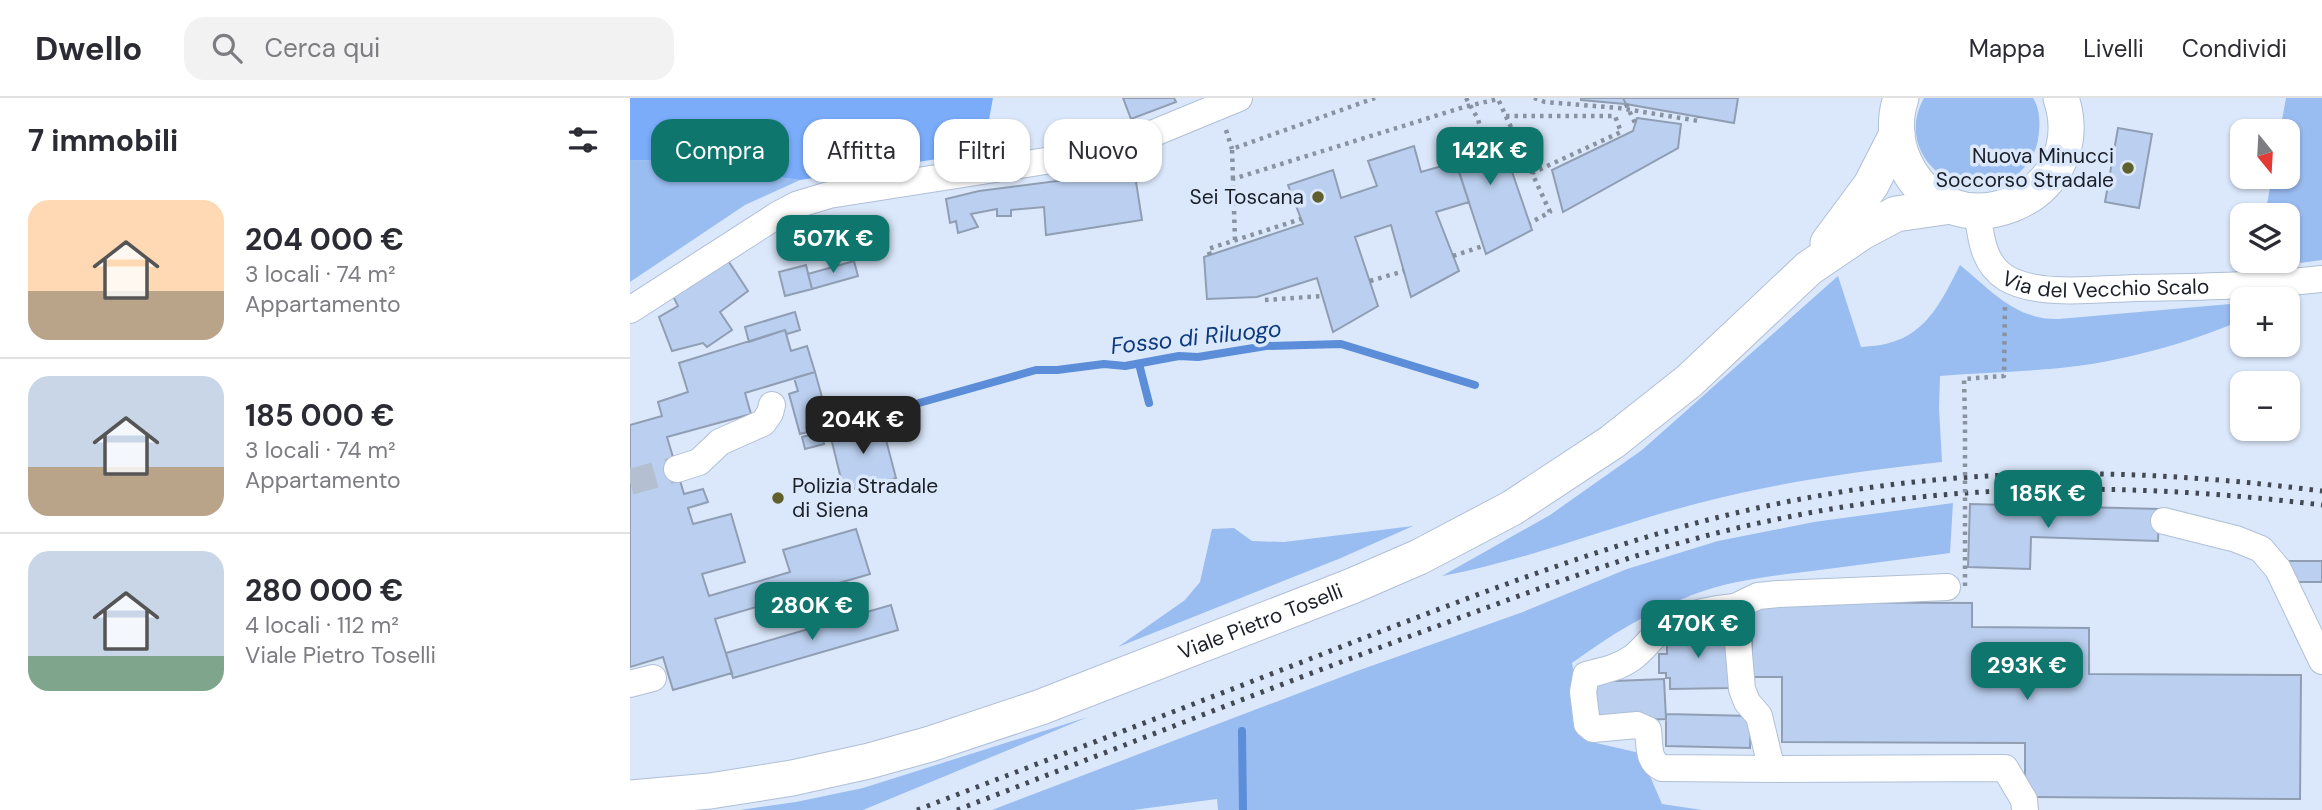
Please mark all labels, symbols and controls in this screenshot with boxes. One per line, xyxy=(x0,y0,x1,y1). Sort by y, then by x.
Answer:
search box xyxy=(184,17,674,80)
text: Dwello xyxy=(35,27,142,70)
icon: search xyxy=(208,29,246,67)
text: Cerca qui xyxy=(264,31,380,65)
text: Mappa xyxy=(1969,33,2045,64)
text: Livelli xyxy=(2083,33,2144,64)
text: Condividi xyxy=(2182,33,2287,64)
chip: Compra xyxy=(651,119,789,182)
chip: Affitta xyxy=(803,119,920,182)
chip: Filtri xyxy=(934,119,1030,182)
chip: Nuovo xyxy=(1044,119,1162,182)
north arrow xyxy=(2230,119,2300,189)
map controls xyxy=(2230,119,2300,441)
text: 7 immobili xyxy=(28,121,178,160)
icon: filters xyxy=(564,121,602,159)
pin: 142K € xyxy=(1433,127,1547,187)
text: 142K € xyxy=(1452,135,1528,165)
place label: Nuova Minucci Soccorso Stradale xyxy=(1936,142,2114,194)
marker: Nuova Minucci Soccorso Stradale xyxy=(2120,160,2136,176)
place label: Sei Toscana xyxy=(1189,183,1304,211)
marker: Sei Toscana xyxy=(1310,189,1326,205)
button: layers xyxy=(2230,203,2300,273)
pin: 507K € xyxy=(776,216,890,275)
text: 204 000 € xyxy=(245,220,404,259)
text: 507K € xyxy=(792,223,874,253)
icon: home xyxy=(84,228,168,312)
text: 3 locali · 74 m² xyxy=(245,259,396,289)
street label: Via del Vecchio Scalo xyxy=(1997,264,2210,305)
button: + xyxy=(2230,287,2300,357)
text: Appartamento xyxy=(245,289,401,319)
water label: Fosso di Riluogo xyxy=(1109,313,1283,361)
button: − xyxy=(2230,371,2300,441)
text: 185 000 € xyxy=(245,396,395,435)
pin: 204K € xyxy=(806,396,920,456)
icon: home xyxy=(84,404,168,488)
text: 204K € xyxy=(822,404,904,434)
text: 3 locali · 74 m² xyxy=(245,435,396,465)
text: Appartamento xyxy=(245,465,401,495)
pin: 185K € xyxy=(1991,470,2105,530)
place label: Polizia Stradale di Siena xyxy=(792,472,938,524)
text: 185K € xyxy=(2010,478,2086,508)
marker: Polizia Stradale di Siena xyxy=(770,490,786,506)
text: 280 000 € xyxy=(245,571,403,610)
street label: Viale Pietro Toselli xyxy=(1174,577,1347,666)
icon: home xyxy=(84,579,168,663)
pin: 280K € xyxy=(755,582,869,642)
text: 280K € xyxy=(771,590,853,620)
pin: 470K € xyxy=(1641,601,1755,660)
text: 470K € xyxy=(1657,608,1739,638)
text: 4 locali · 112 m² xyxy=(245,610,399,640)
text: Viale Pietro Toselli xyxy=(245,640,436,670)
pin: 293K € xyxy=(1970,642,2084,702)
text: 293K € xyxy=(1987,650,2067,680)

